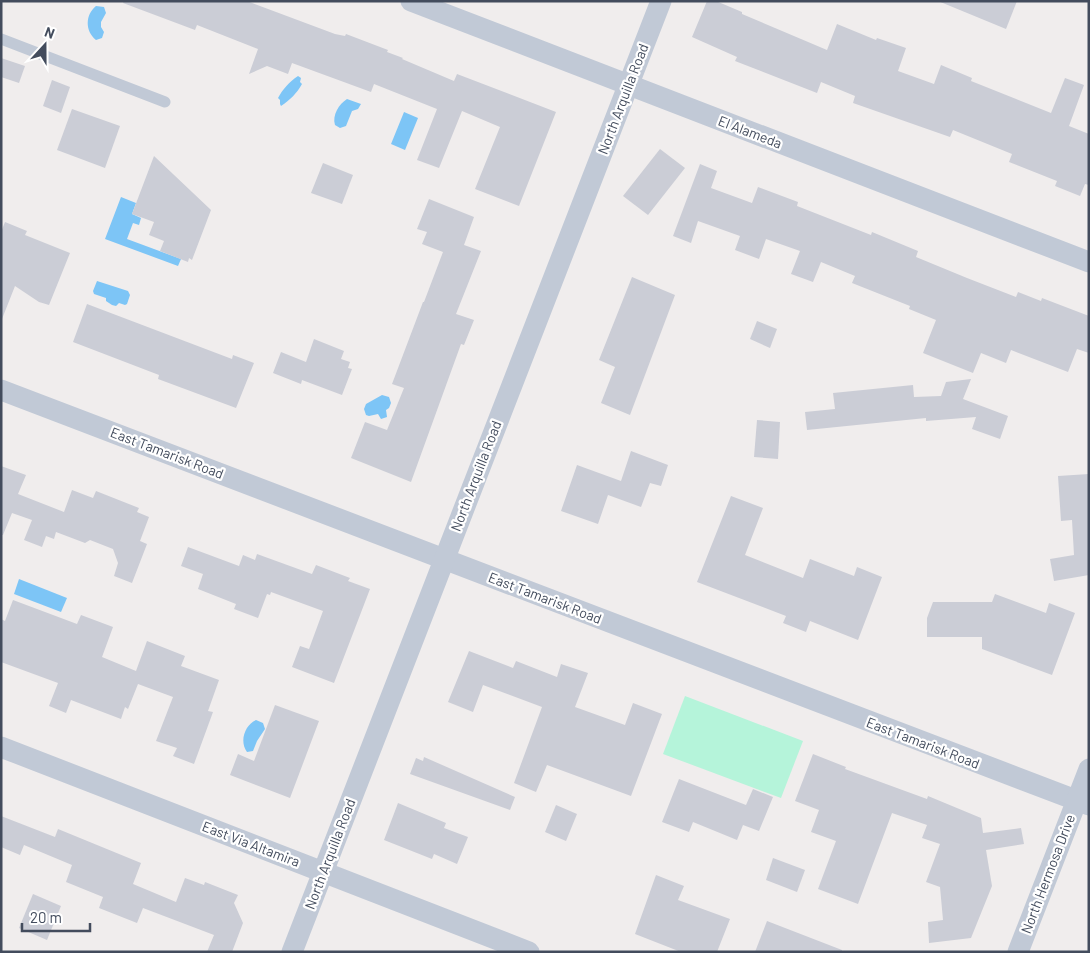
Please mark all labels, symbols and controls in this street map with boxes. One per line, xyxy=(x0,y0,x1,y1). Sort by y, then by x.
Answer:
north arrow xyxy=(20,20,70,70)
text: N xyxy=(42,23,57,42)
street label: North Arquilla Road xyxy=(594,41,652,157)
street label: El Alameda xyxy=(716,112,785,151)
street label: North Arquilla Road xyxy=(447,418,505,534)
street label: East Tamarisk Road xyxy=(108,423,226,482)
street label: East Tamarisk Road xyxy=(486,568,604,627)
street label: East Tamarisk Road xyxy=(864,713,982,772)
street label: North Arquilla Road xyxy=(301,796,359,912)
street label: North Hermosa Drive xyxy=(1017,812,1078,936)
street label: East Via Altamira xyxy=(200,817,302,870)
scale bar xyxy=(22,900,90,932)
text: 20 m xyxy=(30,908,62,926)

